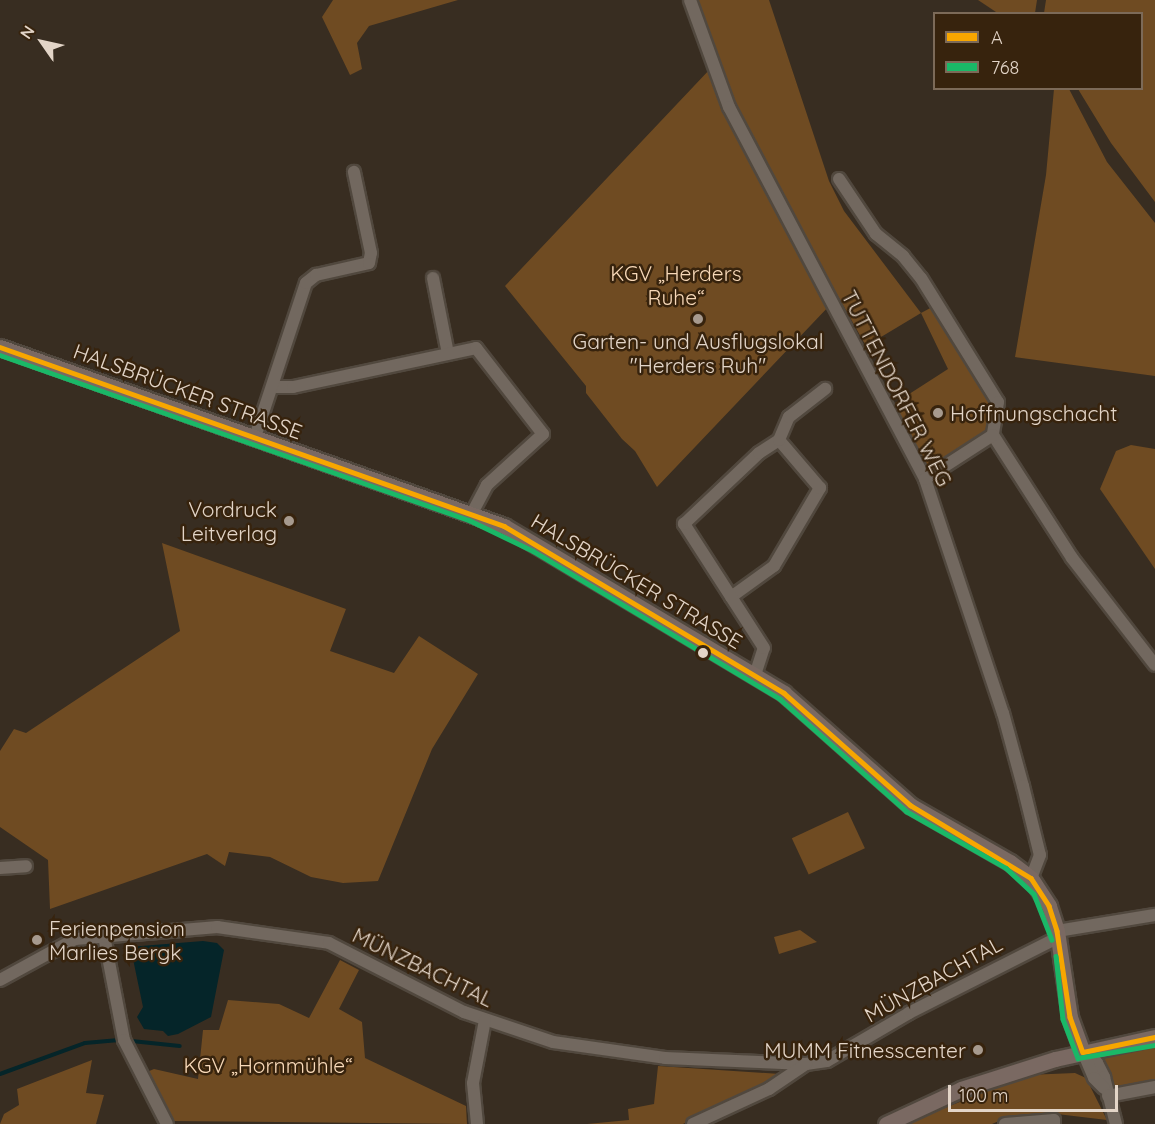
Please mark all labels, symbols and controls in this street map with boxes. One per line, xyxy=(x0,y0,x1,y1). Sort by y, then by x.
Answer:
north arrow xyxy=(12,12,72,72)
legend xyxy=(933,12,1143,90)
text: N xyxy=(15,21,39,42)
text: A xyxy=(991,26,1003,49)
text: 768 xyxy=(991,56,1019,79)
park label: KGV „Herders Ruhe“ xyxy=(610,260,742,310)
street label: TUTTENDORFER WEG xyxy=(837,286,957,490)
marker: Garten- und Ausflugslokal "Herders Ruh" xyxy=(691,312,705,326)
place label: Garten- und Ausflugslokal "Herders Ruh" xyxy=(572,328,824,378)
street label: HALSBRÜCKER STRASSE xyxy=(70,338,306,444)
place label: Hoffnungschacht xyxy=(950,400,1117,426)
marker: Hoffnungschacht xyxy=(931,406,945,420)
place label: Vordruck Leitverlag xyxy=(181,496,277,546)
street label: HALSBRÜCKER STRASSE xyxy=(527,508,747,654)
marker: Vordruck Leitverlag xyxy=(282,514,296,528)
unlabelled marker xyxy=(697,647,709,659)
place label: Ferienpension Marlies Bergk xyxy=(49,915,185,965)
street label: MÜNZBACHTAL xyxy=(348,922,498,1012)
street label: MÜNZBACHTAL xyxy=(860,931,1006,1027)
marker: Ferienpension Marlies Bergk xyxy=(30,933,44,947)
place label: MUMM Fitnesscenter xyxy=(764,1037,966,1063)
marker: MUMM Fitnesscenter xyxy=(971,1043,985,1057)
park label: KGV „Hornmühle“ xyxy=(183,1052,353,1078)
scale bar xyxy=(951,1073,1120,1111)
text: 100 m xyxy=(959,1084,1008,1107)

